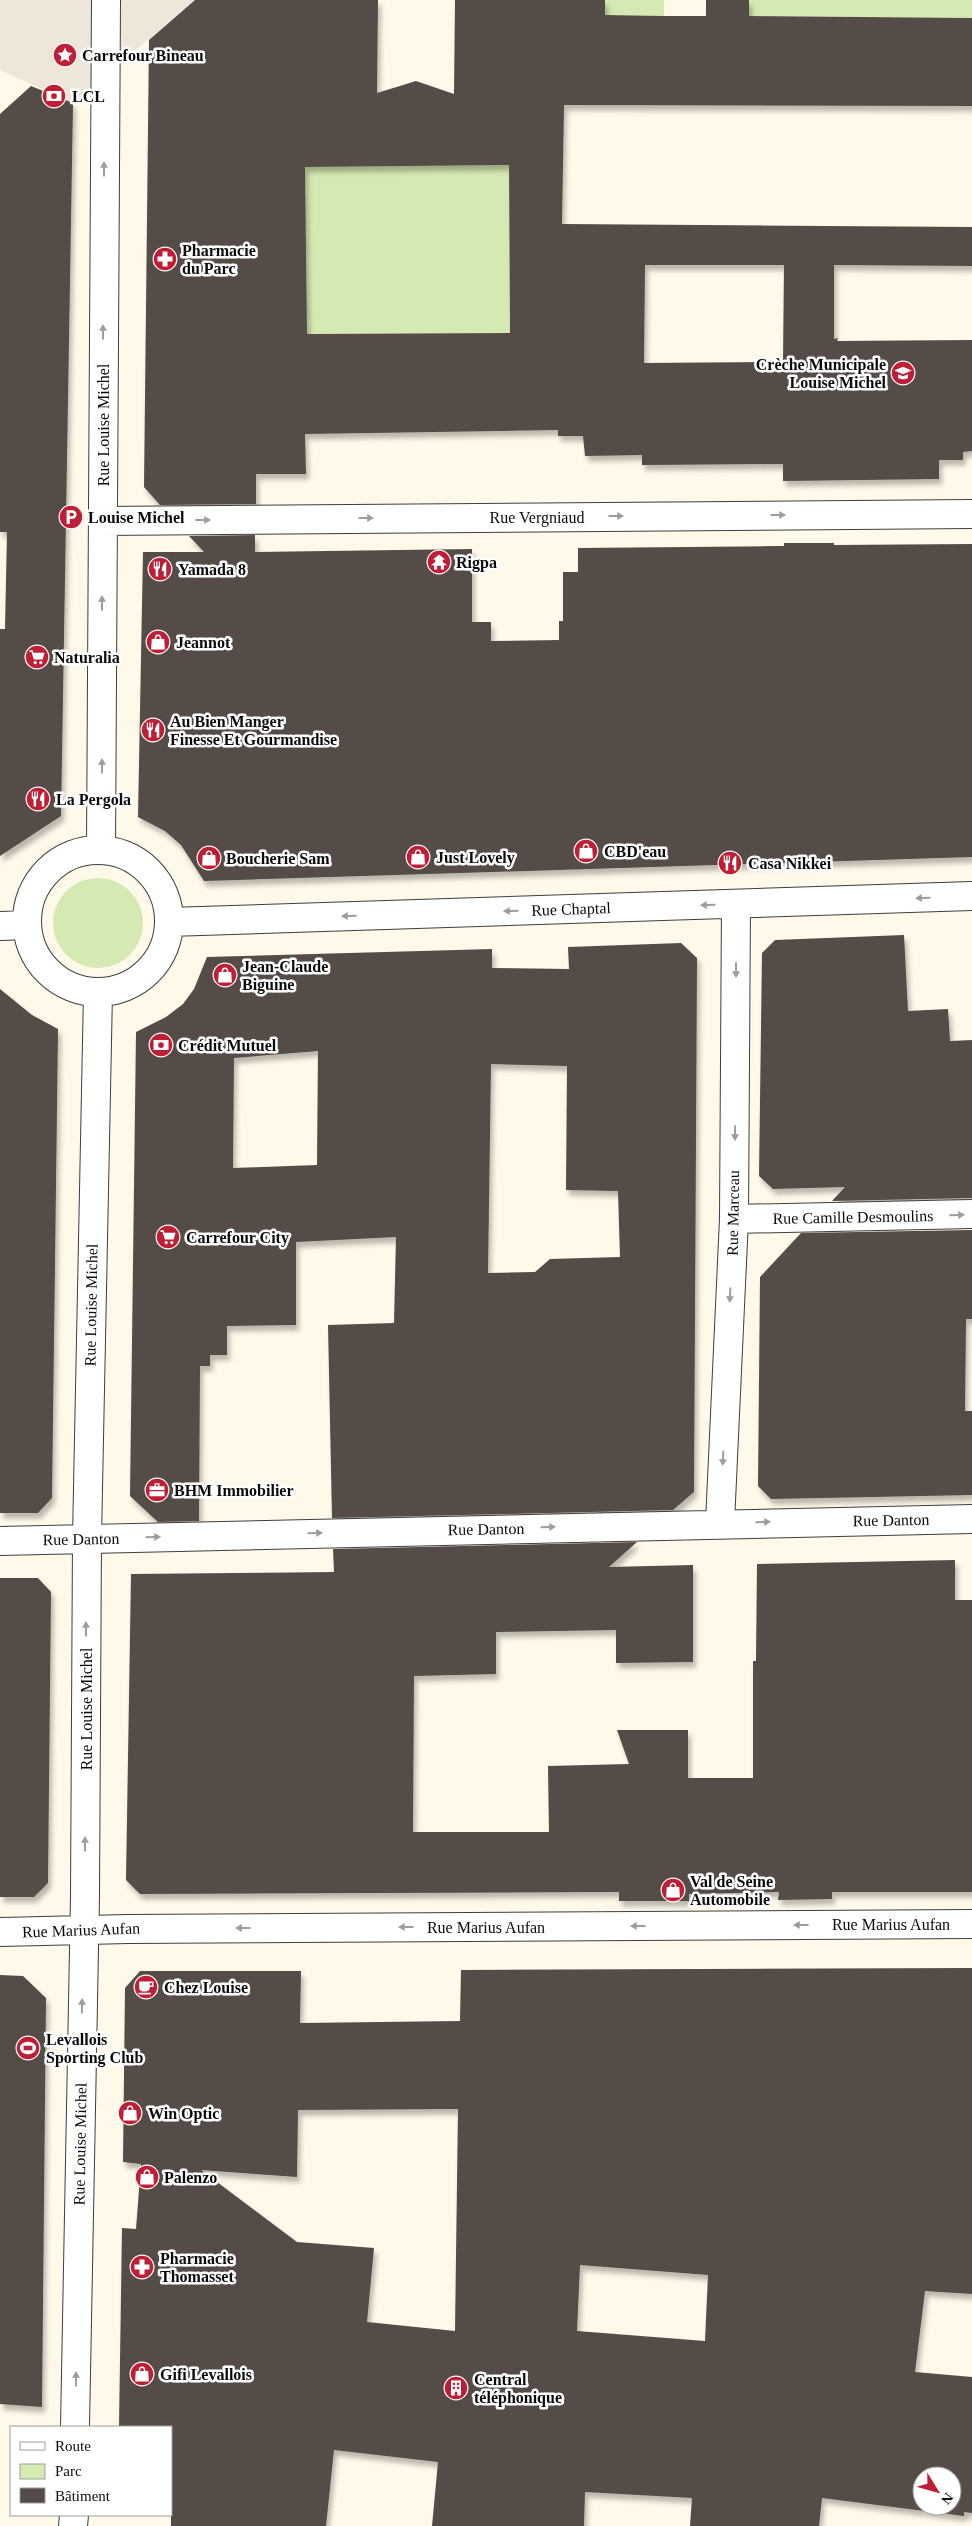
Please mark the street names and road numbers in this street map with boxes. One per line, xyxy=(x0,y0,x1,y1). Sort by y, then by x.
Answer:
street label: Rue Louise Michel xyxy=(95,363,112,486)
street label: Rue Vergniaud xyxy=(490,509,584,527)
street label: Rue Chaptal xyxy=(531,899,612,920)
street label: Rue Marceau xyxy=(724,1170,742,1256)
street label: Rue Camille Desmoulins xyxy=(772,1207,934,1227)
street label: Rue Louise Michel xyxy=(81,1243,101,1366)
street label: Rue Danton xyxy=(852,1511,930,1529)
street label: Rue Danton xyxy=(447,1520,525,1538)
street label: Rue Danton xyxy=(42,1530,120,1548)
street label: Rue Louise Michel xyxy=(78,1647,95,1770)
street label: Rue Marius Aufan xyxy=(832,1916,950,1933)
street label: Rue Marius Aufan xyxy=(22,1919,140,1941)
street label: Rue Marius Aufan xyxy=(427,1919,545,1936)
street label: Rue Louise Michel xyxy=(70,2082,90,2205)

